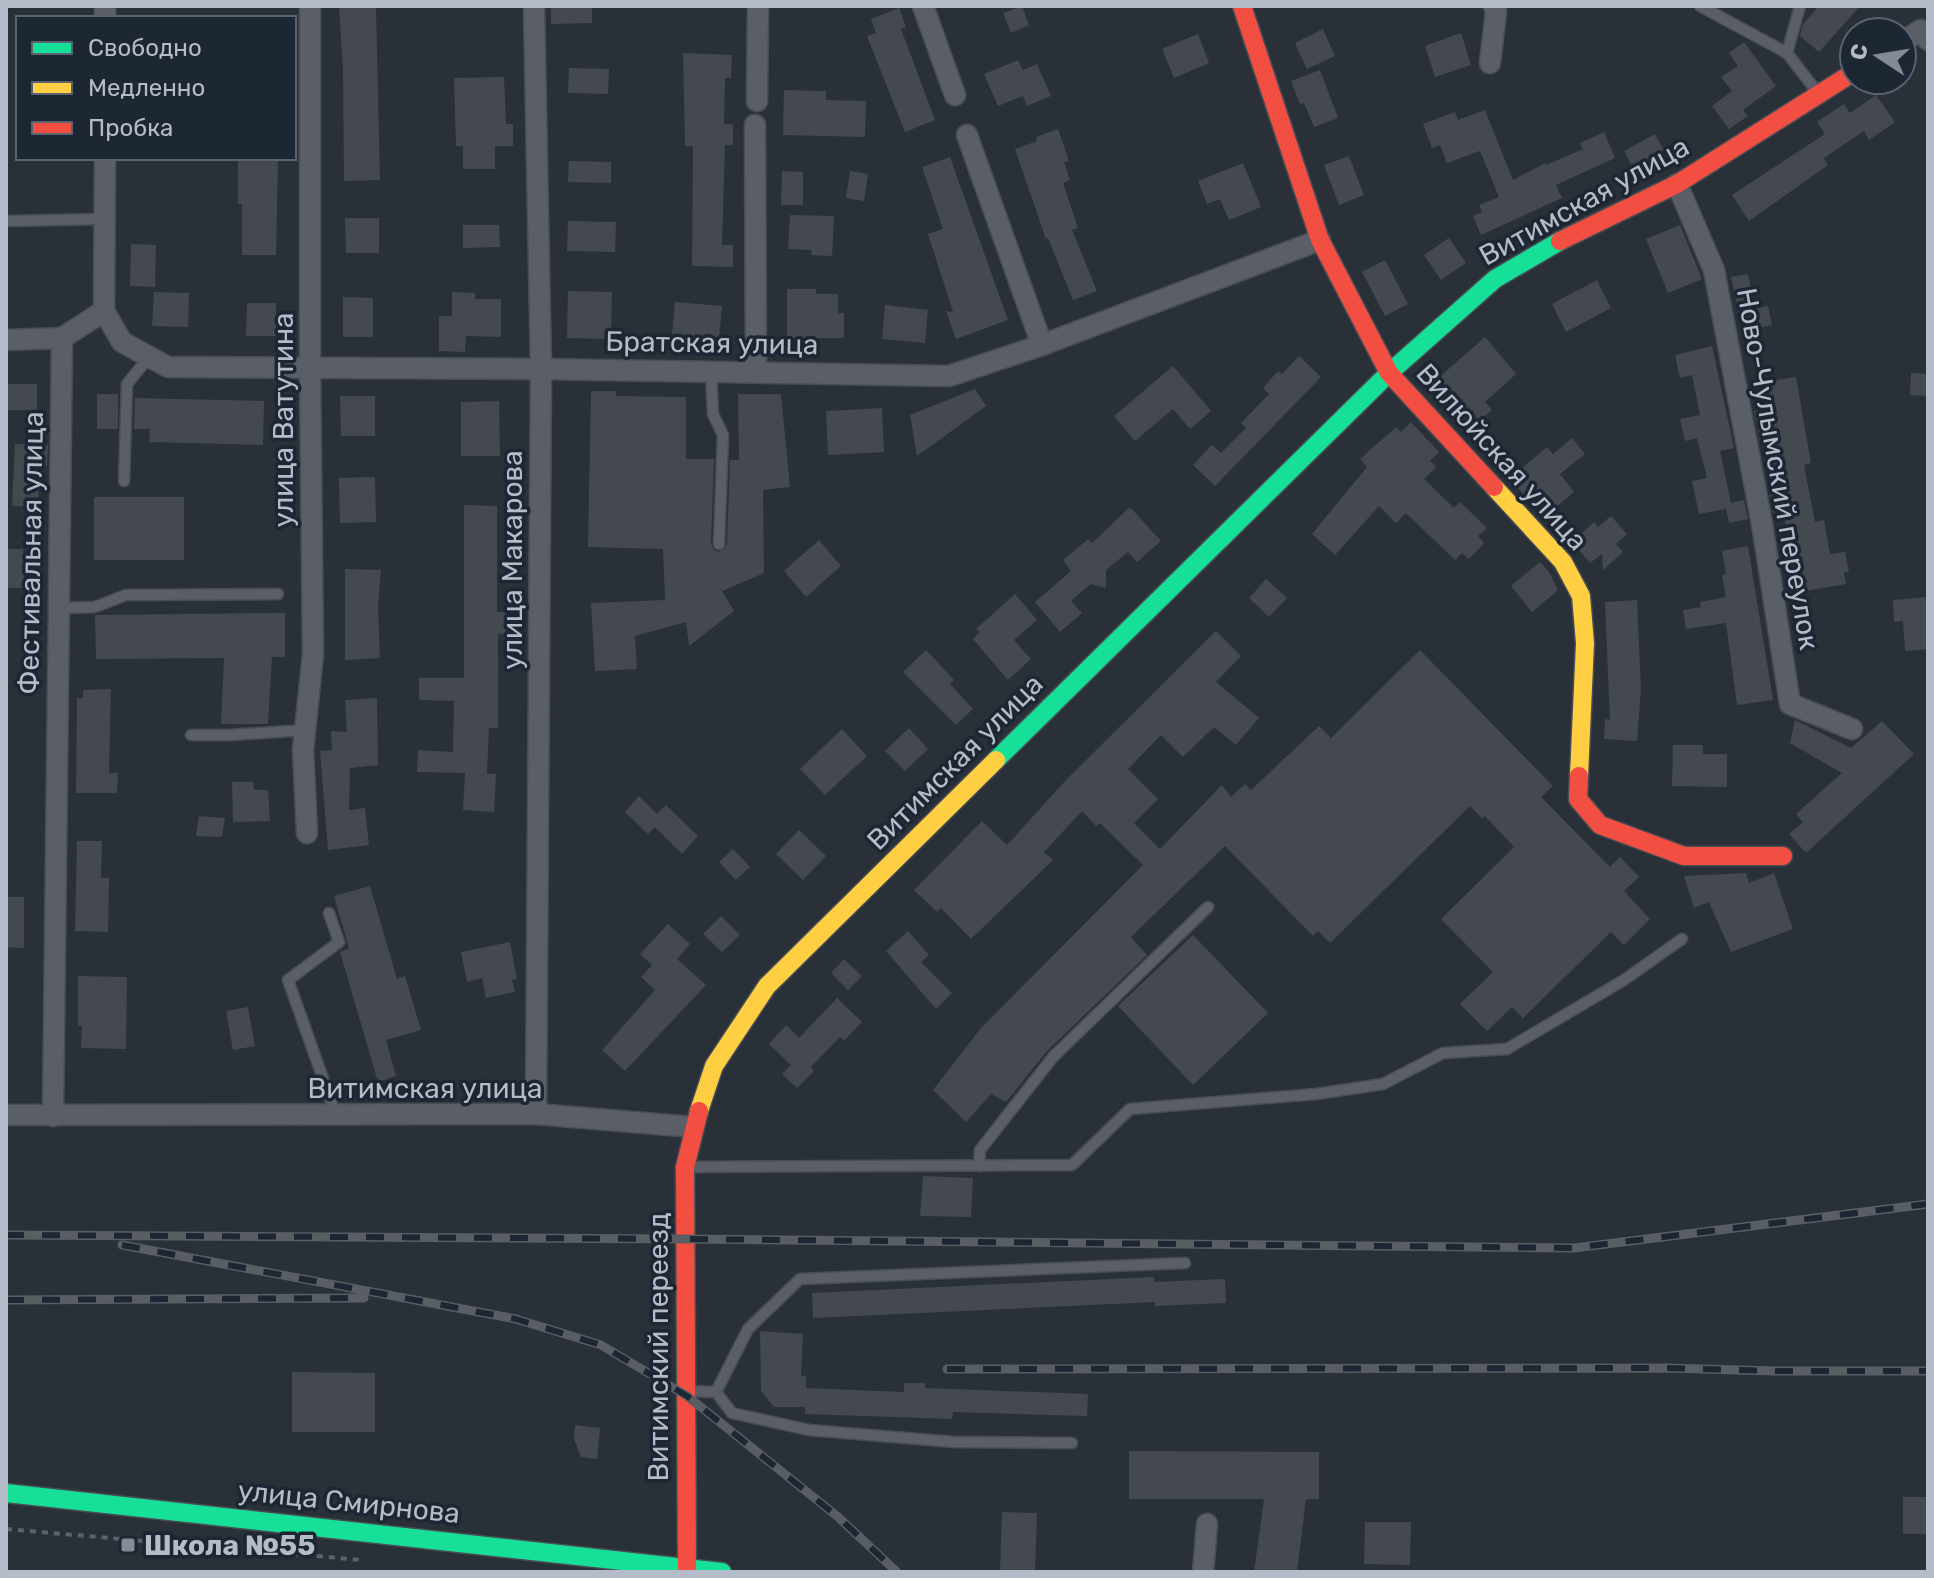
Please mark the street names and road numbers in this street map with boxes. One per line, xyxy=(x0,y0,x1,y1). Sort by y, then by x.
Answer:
street label: Витимская улица xyxy=(1473,130,1695,272)
street label: Ново-Чулымский переулок xyxy=(1730,286,1826,652)
street label: улица Ватутина xyxy=(267,312,300,528)
street label: Братская улица xyxy=(605,325,819,361)
street label: Вилюйская улица xyxy=(1409,357,1595,557)
street label: Фестивальная улица xyxy=(12,411,50,695)
street label: улица Макарова xyxy=(496,450,529,670)
street label: Витимская улица xyxy=(860,667,1050,857)
street label: Витимская улица xyxy=(308,1072,542,1105)
street label: Витимский переезд xyxy=(642,1212,675,1482)
street label: улица Смирнова xyxy=(236,1474,462,1530)

